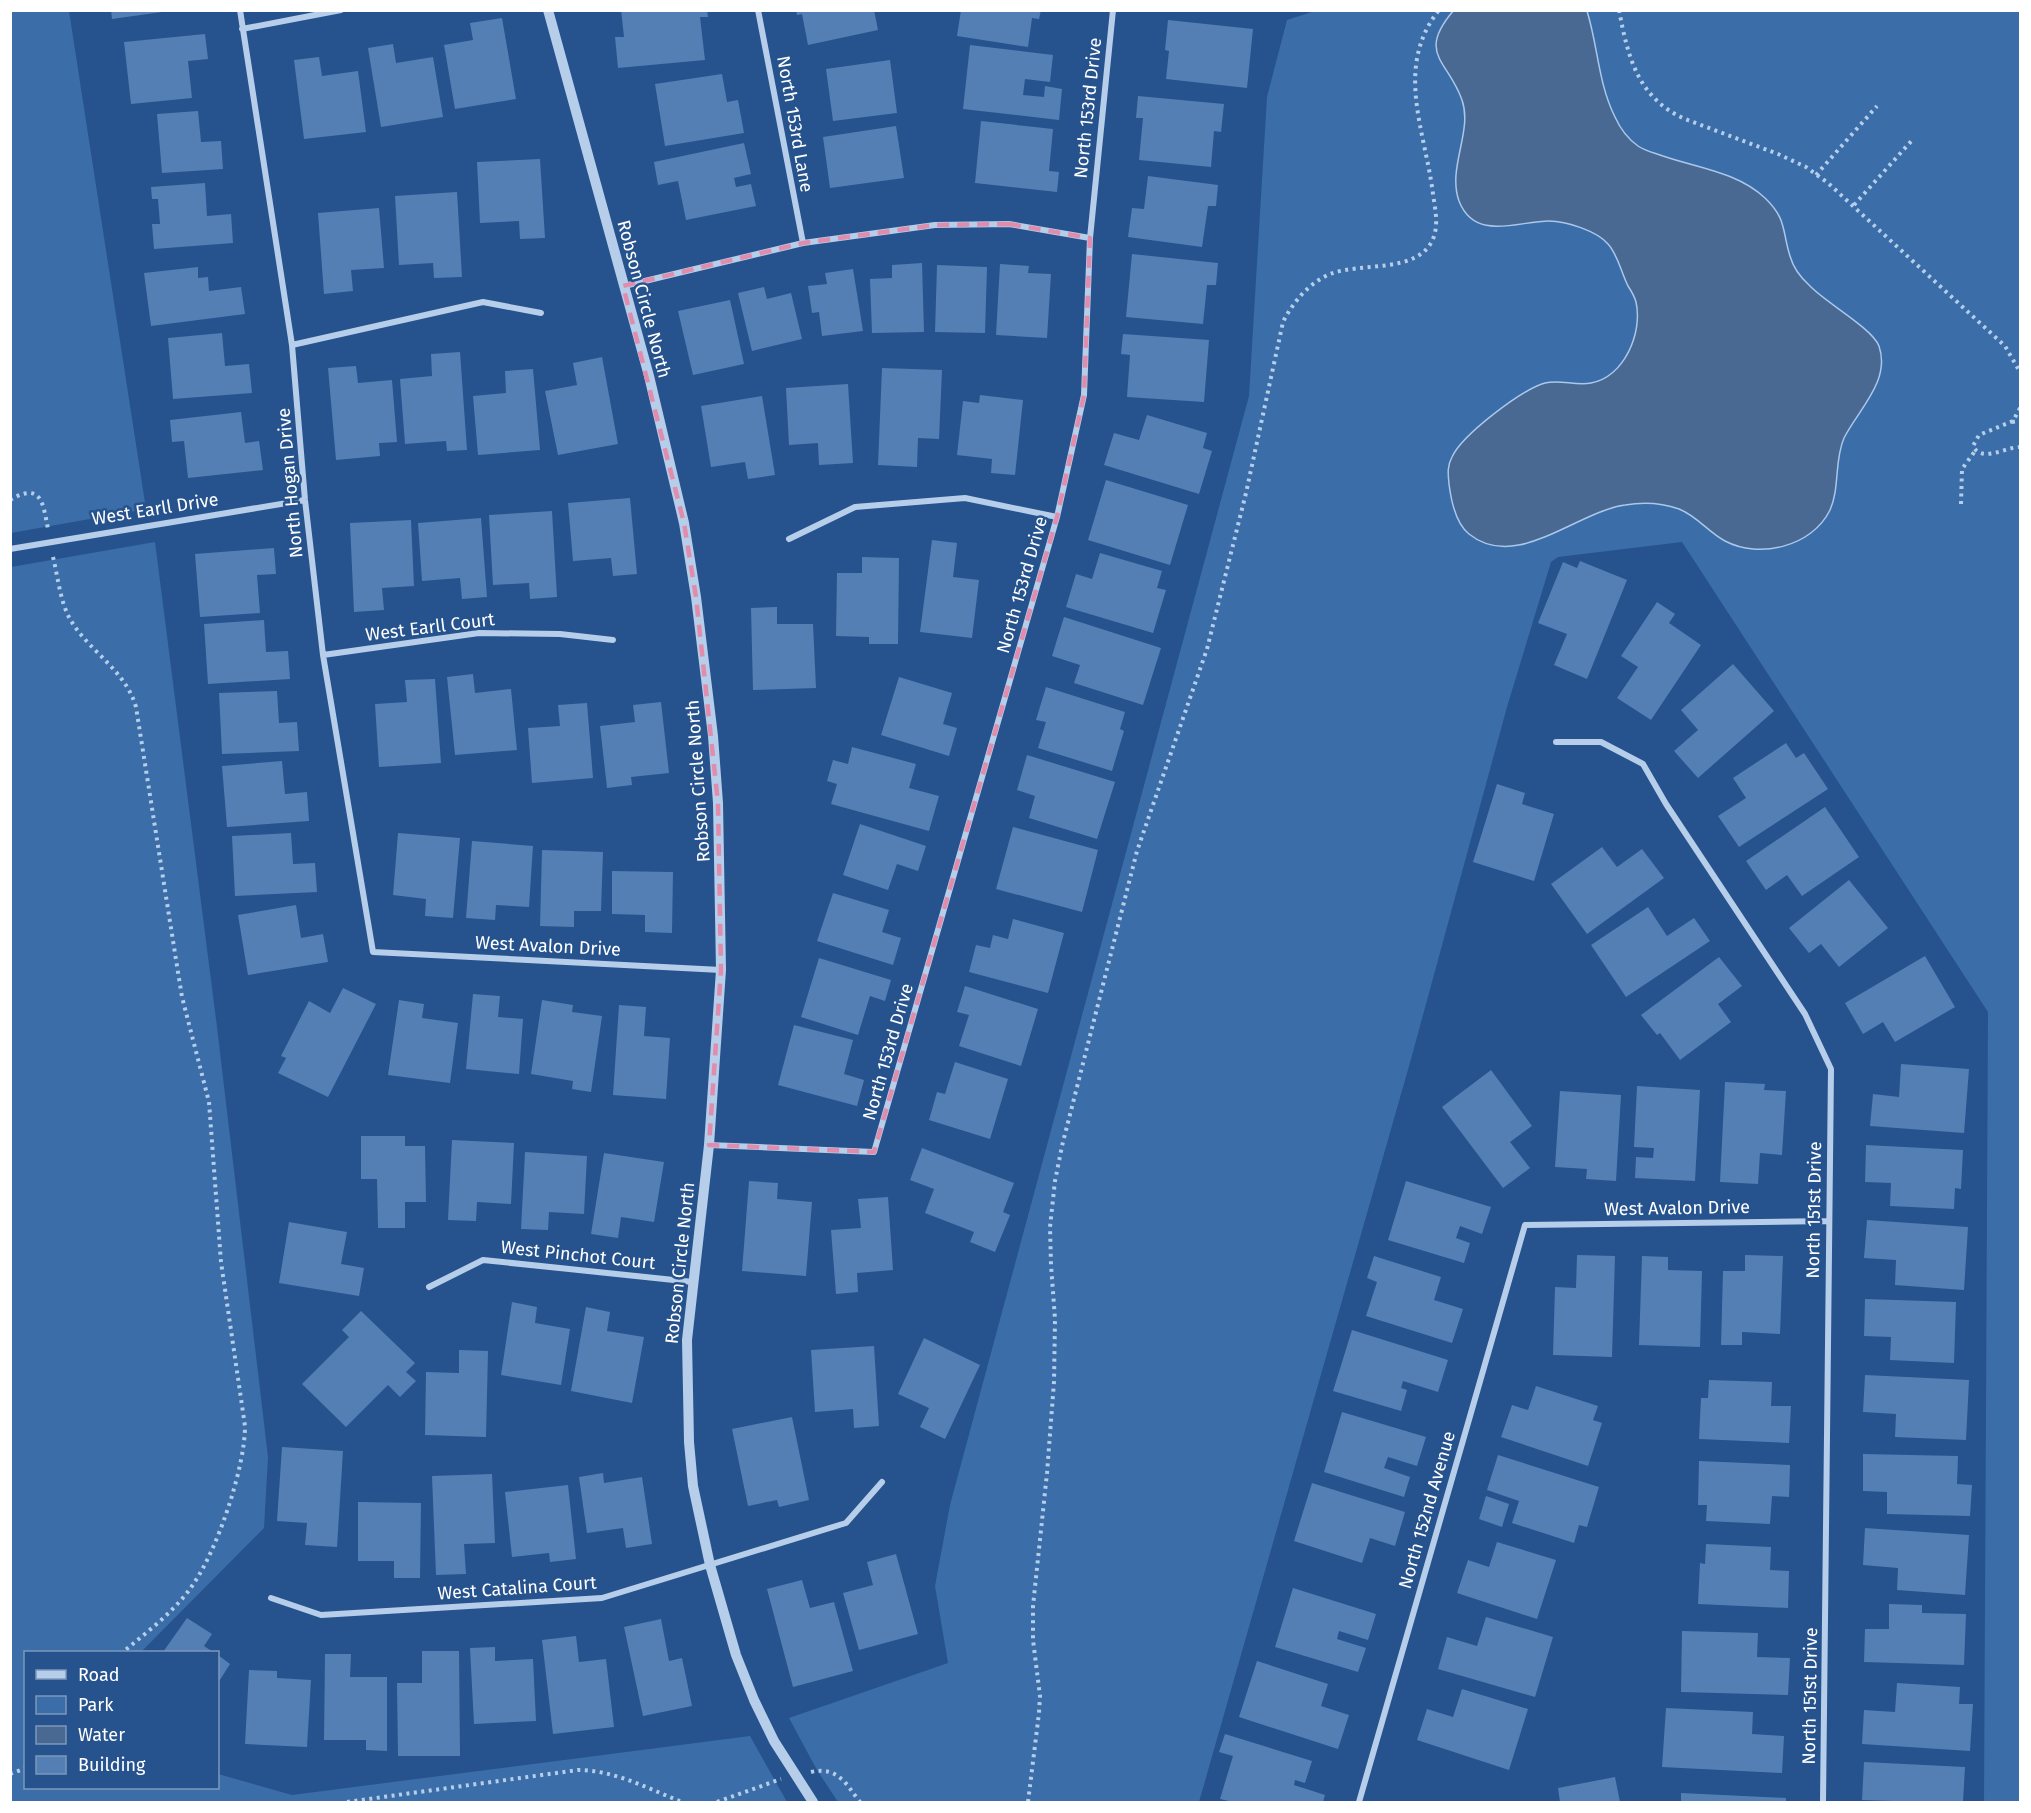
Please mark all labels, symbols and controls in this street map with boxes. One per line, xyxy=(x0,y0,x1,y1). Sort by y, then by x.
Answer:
street label: North 153rd Drive xyxy=(1070,37,1106,179)
street label: North 153rd Lane xyxy=(772,54,818,194)
street label: Robson Circle North xyxy=(612,218,676,380)
street label: North Hogan Drive xyxy=(272,407,308,559)
street label: West Earll Drive xyxy=(90,488,220,530)
street label: North 153rd Drive xyxy=(992,514,1052,656)
street label: West Earll Court xyxy=(364,608,496,646)
street label: Robson Circle North xyxy=(681,699,715,863)
street label: West Avalon Drive xyxy=(475,931,621,961)
street label: North 153rd Drive xyxy=(858,981,918,1123)
street label: North 151st Drive xyxy=(1802,1141,1826,1279)
street label: Robson Circle North xyxy=(661,1181,699,1345)
street label: West Avalon Drive xyxy=(1604,1196,1750,1220)
street label: West Pinchot Court xyxy=(500,1236,657,1274)
street label: North 152nd Avenue xyxy=(1394,1429,1460,1591)
street label: West Catalina Court xyxy=(437,1571,598,1605)
street label: North 151st Drive xyxy=(1798,1627,1822,1765)
legend xyxy=(24,1651,219,1789)
text: Road xyxy=(78,1664,120,1686)
text: Park xyxy=(78,1694,114,1716)
text: Water xyxy=(78,1724,125,1746)
text: Building xyxy=(78,1754,146,1776)

